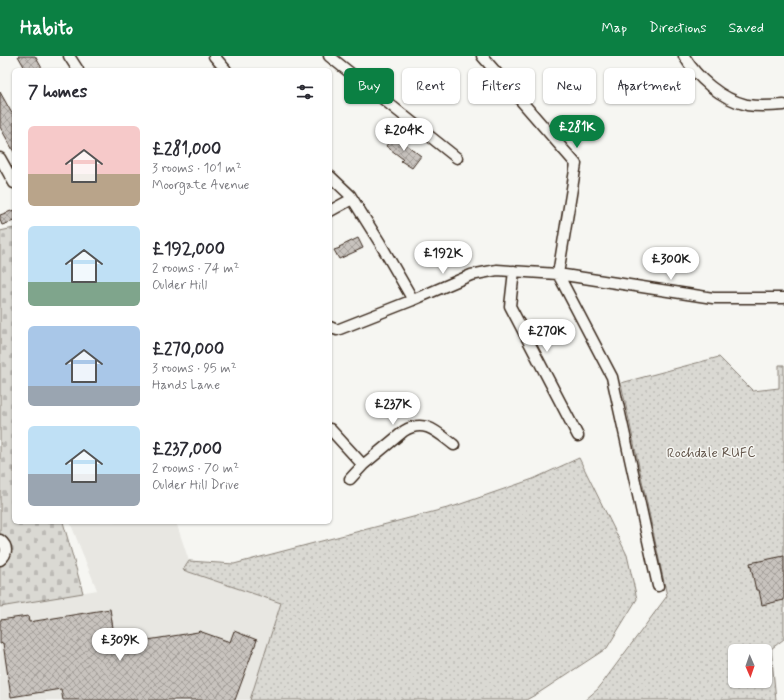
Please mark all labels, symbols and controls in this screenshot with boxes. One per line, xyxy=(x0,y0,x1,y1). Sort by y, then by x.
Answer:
text: Habito xyxy=(20,16,73,41)
text: Map xyxy=(601,19,627,37)
text: Directions xyxy=(649,19,707,37)
text: Saved xyxy=(729,19,764,37)
chip: Buy xyxy=(344,68,394,104)
chip: Rent xyxy=(402,68,460,104)
chip: Filters xyxy=(468,68,535,104)
chip: New xyxy=(543,68,596,104)
chip: Apartment xyxy=(604,68,695,104)
text: 7 homes xyxy=(28,81,87,103)
icon: filters xyxy=(294,81,316,103)
pin: £281K xyxy=(549,115,605,149)
pin: £204K xyxy=(376,118,432,152)
text: £281K xyxy=(559,119,595,136)
text: £204K xyxy=(384,122,424,139)
text: £281,000 xyxy=(152,138,221,160)
icon: home xyxy=(60,142,108,190)
text: 3 rooms · 101 m² xyxy=(152,160,241,177)
text: Moorgate Avenue xyxy=(152,177,249,194)
text: £192,000 xyxy=(152,238,225,260)
pin: £192K xyxy=(415,241,471,275)
icon: home xyxy=(60,242,108,290)
text: £192K xyxy=(423,245,463,262)
pin: £300K xyxy=(643,247,699,281)
text: £300K xyxy=(651,251,691,268)
text: 2 rooms · 74 m² xyxy=(152,260,239,277)
text: Oulder Hill xyxy=(152,277,207,294)
pin: £270K xyxy=(519,319,575,353)
text: £270K xyxy=(527,323,567,340)
text: £270,000 xyxy=(152,338,224,360)
icon: home xyxy=(60,342,108,390)
text: 3 rooms · 95 m² xyxy=(152,360,236,377)
text: Hands Lane xyxy=(152,377,220,394)
pin: £237K xyxy=(365,392,421,426)
text: £237K xyxy=(374,396,412,413)
text: £237,000 xyxy=(152,438,222,460)
icon: home xyxy=(60,442,108,490)
park label: Rochdale RUFC xyxy=(667,444,755,462)
text: 2 rooms · 70 m² xyxy=(152,460,239,477)
text: Oulder Hill Drive xyxy=(152,477,239,494)
pin: £309K xyxy=(92,628,148,662)
text: £309K xyxy=(101,632,139,649)
north arrow xyxy=(728,644,772,688)
map controls xyxy=(728,644,772,688)

